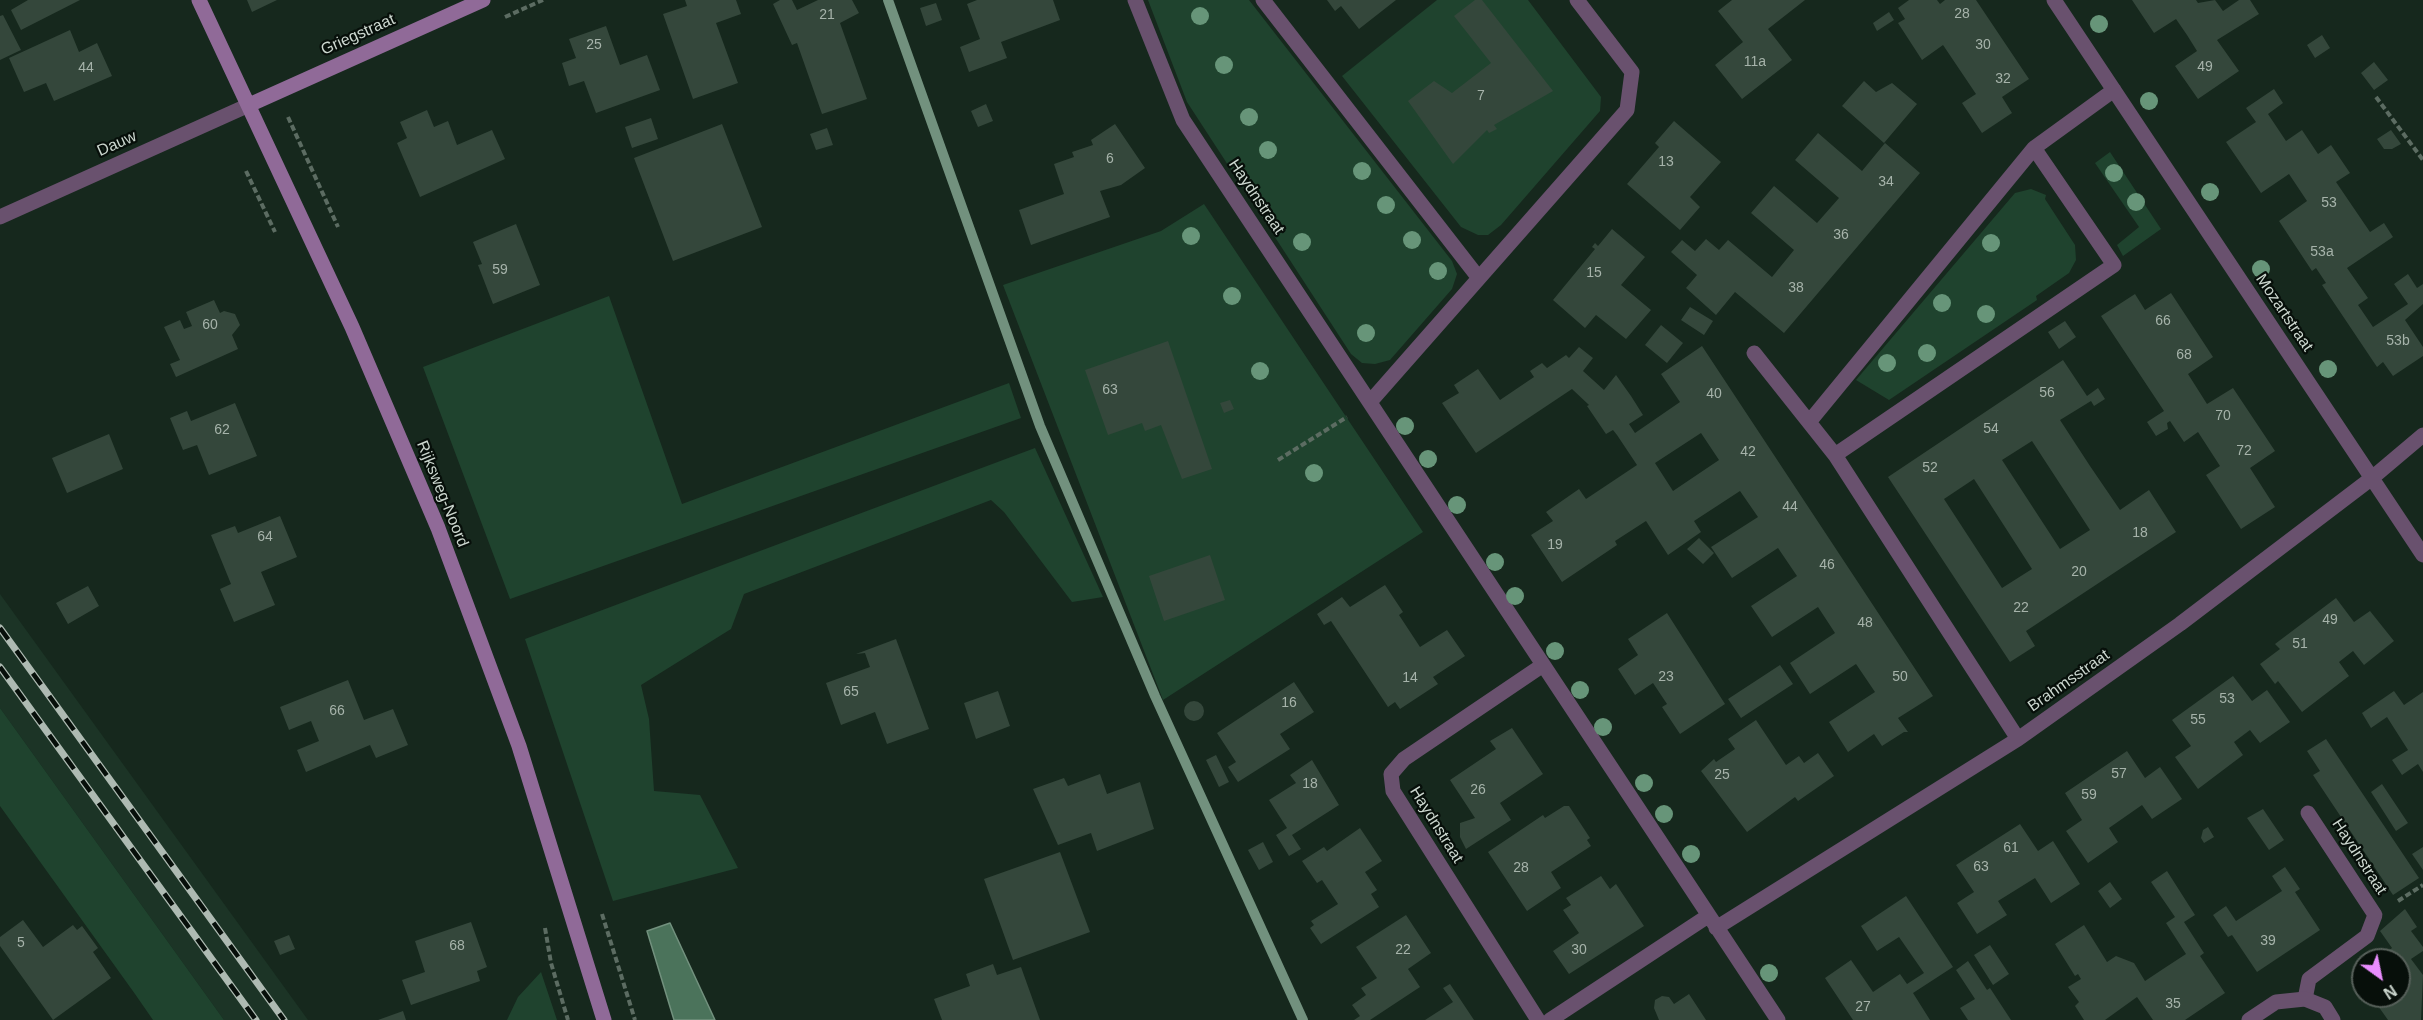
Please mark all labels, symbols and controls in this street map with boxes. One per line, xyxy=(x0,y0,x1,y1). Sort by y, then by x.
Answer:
house number: 28 xyxy=(1954,6,1970,22)
house number: 21 xyxy=(819,7,835,23)
street label: Griegstraat xyxy=(318,10,398,60)
house number: 25 xyxy=(586,37,602,53)
house number: 30 xyxy=(1975,37,1991,53)
house number: 11a xyxy=(1744,54,1766,70)
house number: 49 xyxy=(2197,59,2213,75)
house number: 44 xyxy=(78,60,94,76)
house number: 32 xyxy=(1995,71,2011,87)
house number: 7 xyxy=(1477,88,1485,104)
street label: Dauw xyxy=(94,127,140,161)
house number: 6 xyxy=(1106,151,1114,167)
house number: 13 xyxy=(1658,154,1674,170)
street label: Haydnstraat xyxy=(1224,156,1288,238)
house number: 34 xyxy=(1878,174,1894,190)
house number: 53 xyxy=(2321,195,2337,211)
house number: 36 xyxy=(1833,227,1849,243)
house number: 53a xyxy=(2310,244,2334,260)
house number: 59 xyxy=(492,262,508,278)
house number: 15 xyxy=(1586,265,1602,281)
street label: Mozartstraat xyxy=(2251,271,2317,355)
house number: 38 xyxy=(1788,280,1804,296)
house number: 66 xyxy=(2155,313,2171,329)
house number: 60 xyxy=(202,317,218,333)
house number: 53b xyxy=(2386,333,2410,349)
house number: 68 xyxy=(2176,347,2192,363)
house number: 63 xyxy=(1102,382,1118,398)
house number: 56 xyxy=(2039,385,2055,401)
house number: 40 xyxy=(1706,386,1722,402)
house number: 70 xyxy=(2215,408,2231,424)
house number: 54 xyxy=(1983,421,1999,437)
house number: 62 xyxy=(214,422,230,438)
street label: Rijksweg-Noord xyxy=(412,438,472,550)
house number: 72 xyxy=(2236,443,2252,459)
house number: 42 xyxy=(1740,444,1756,460)
house number: 52 xyxy=(1922,460,1938,476)
house number: 44 xyxy=(1782,499,1798,515)
house number: 18 xyxy=(2132,525,2148,541)
house number: 64 xyxy=(257,529,273,545)
house number: 19 xyxy=(1547,537,1563,553)
house number: 46 xyxy=(1819,557,1835,573)
house number: 20 xyxy=(2071,564,2087,580)
house number: 22 xyxy=(2013,600,2029,616)
house number: 49 xyxy=(2322,612,2338,628)
house number: 48 xyxy=(1857,615,1873,631)
house number: 51 xyxy=(2292,636,2308,652)
street label: Brahmsstraat xyxy=(2025,646,2113,716)
house number: 23 xyxy=(1658,669,1674,685)
house number: 50 xyxy=(1892,669,1908,685)
house number: 14 xyxy=(1402,670,1418,686)
house number: 65 xyxy=(843,684,859,700)
house number: 53 xyxy=(2219,691,2235,707)
house number: 16 xyxy=(1281,695,1297,711)
house number: 66 xyxy=(329,703,345,719)
house number: 55 xyxy=(2190,712,2206,728)
house number: 57 xyxy=(2111,766,2127,782)
house number: 25 xyxy=(1714,767,1730,783)
house number: 18 xyxy=(1302,776,1318,792)
house number: 26 xyxy=(1470,782,1486,798)
street label: Haydnstraat xyxy=(1405,783,1467,867)
house number: 59 xyxy=(2081,787,2097,803)
street label: Haydnstraat xyxy=(2327,816,2391,898)
house number: 61 xyxy=(2003,840,2019,856)
house number: 63 xyxy=(1973,859,1989,875)
house number: 28 xyxy=(1513,860,1529,876)
house number: 39 xyxy=(2260,933,2276,949)
house number: 5 xyxy=(17,935,25,951)
house number: 68 xyxy=(449,938,465,954)
house number: 22 xyxy=(1395,942,1411,958)
house number: 30 xyxy=(1571,942,1587,958)
north arrow xyxy=(2351,948,2411,1008)
text: N xyxy=(2381,982,2399,1002)
house number: 35 xyxy=(2165,996,2181,1012)
house number: 27 xyxy=(1855,999,1871,1015)

